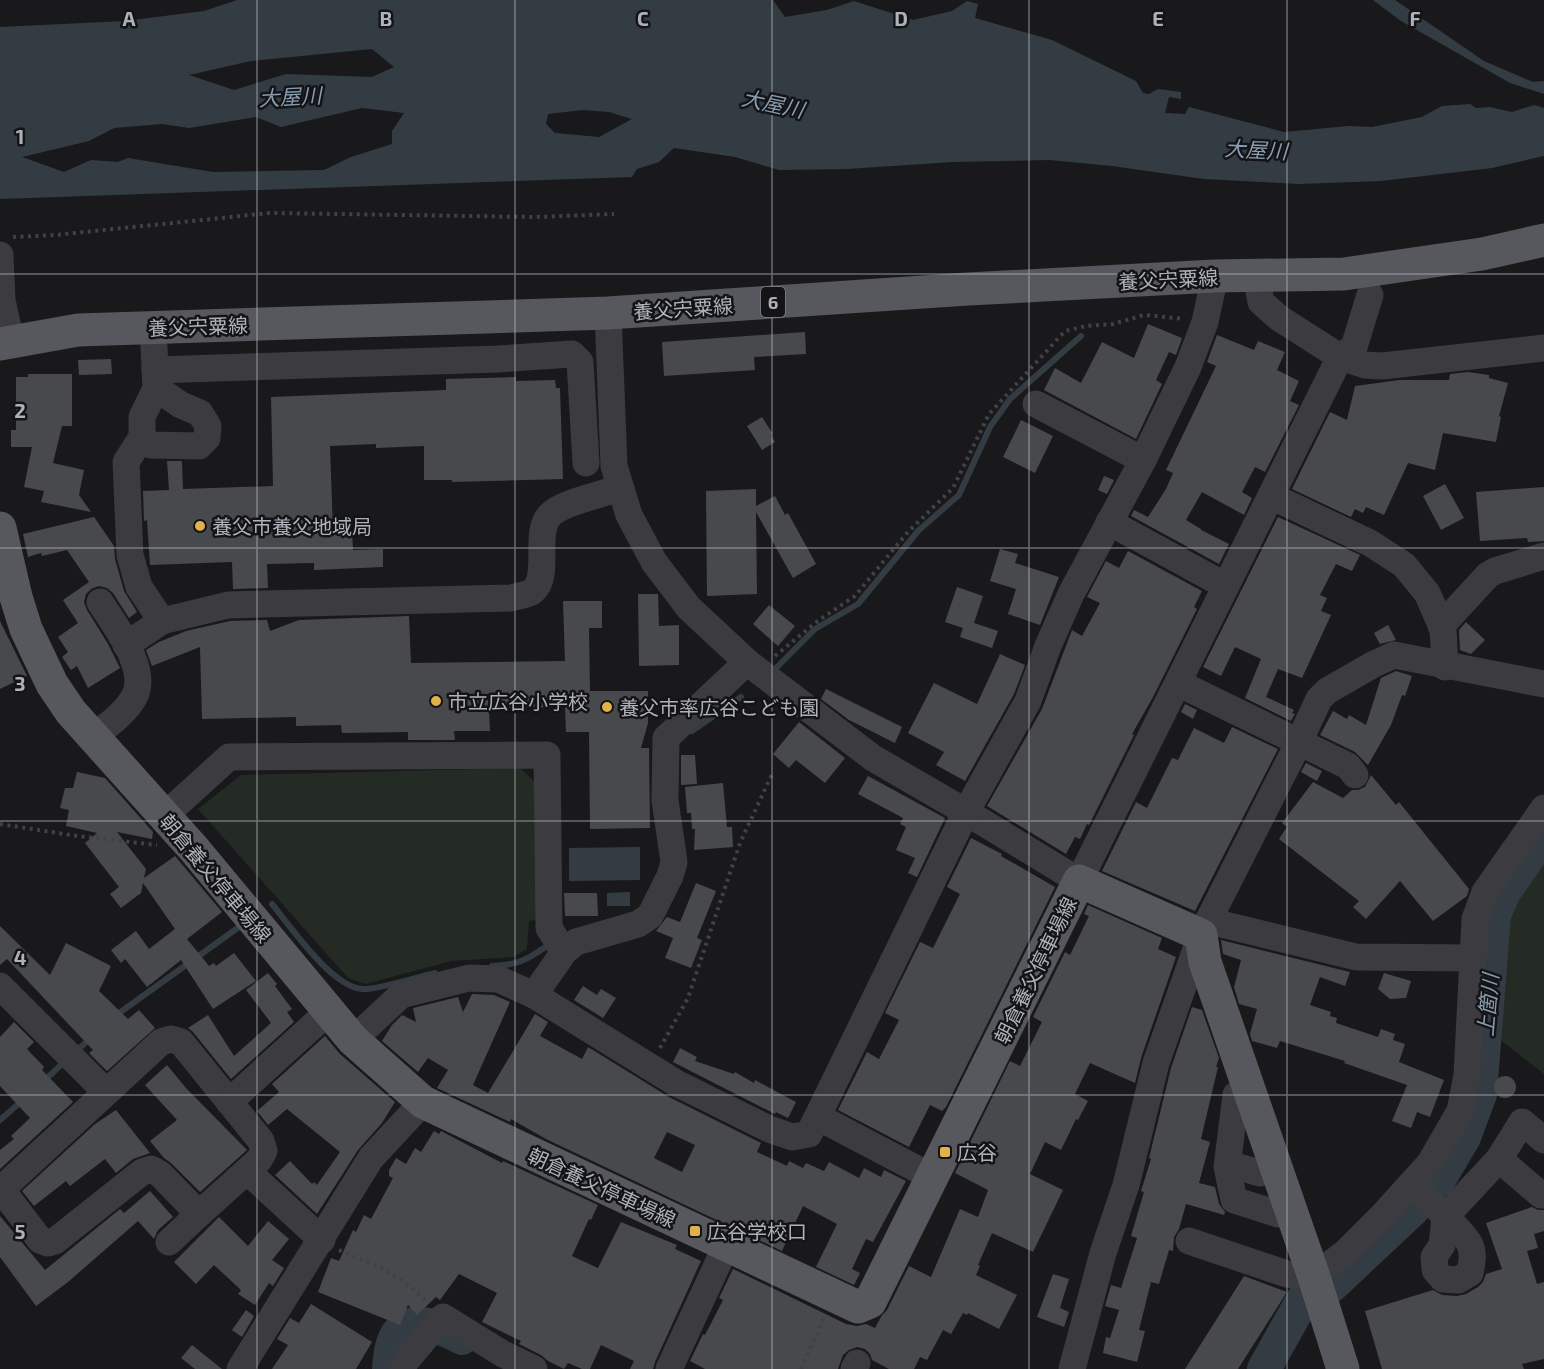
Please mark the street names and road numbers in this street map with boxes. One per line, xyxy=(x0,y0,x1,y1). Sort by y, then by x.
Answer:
street label: 養父宍粟線 xyxy=(1117,264,1219,294)
road number: 6 xyxy=(761,287,785,317)
street label: 養父宍粟線 xyxy=(632,293,734,323)
street label: 養父宍粟線 xyxy=(148,312,248,340)
street label: 朝倉養父停車場線 xyxy=(155,809,277,947)
street label: 朝倉養父停車場線 xyxy=(989,893,1081,1047)
street label: 朝倉養父停車場線 xyxy=(524,1142,680,1232)

